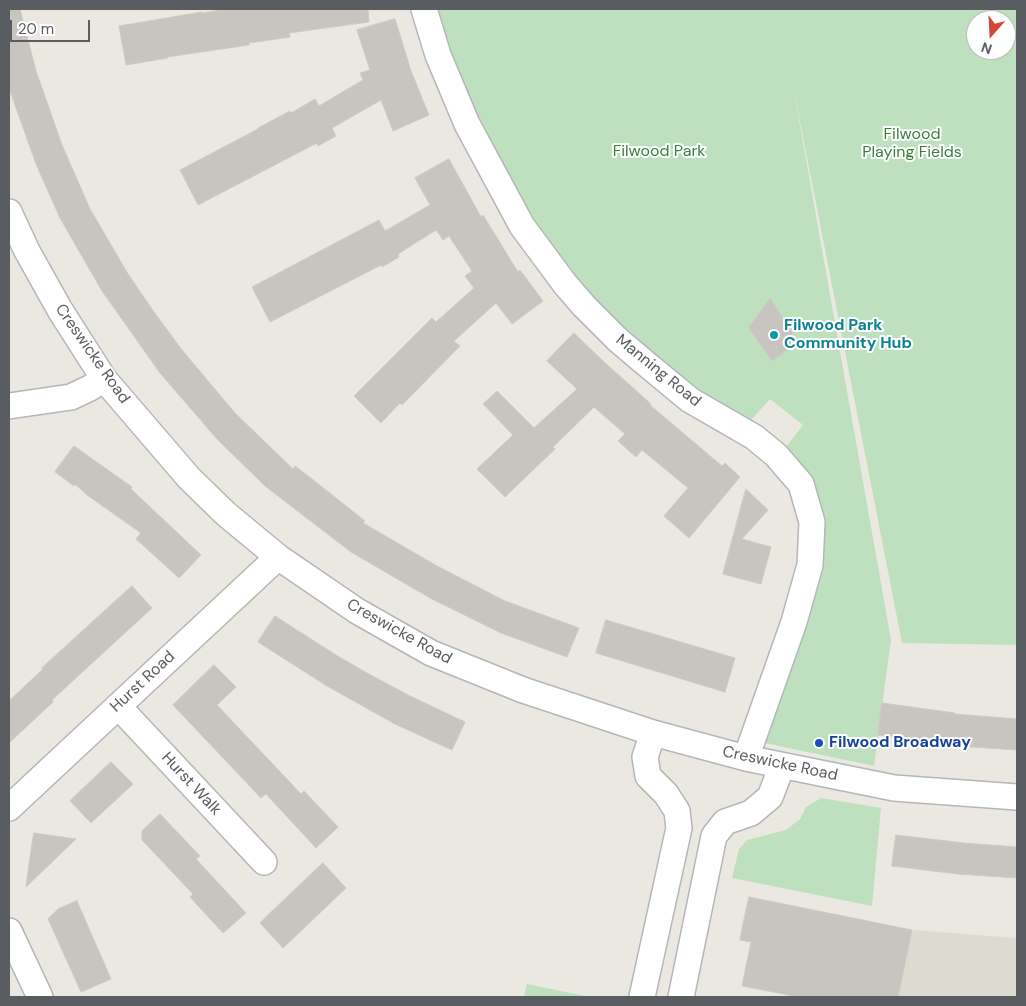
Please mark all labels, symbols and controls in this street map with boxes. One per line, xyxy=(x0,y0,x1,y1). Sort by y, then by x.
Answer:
scale bar xyxy=(12,10,92,42)
north arrow xyxy=(966,10,1016,60)
text: 20 m xyxy=(18,19,54,39)
text: N xyxy=(979,38,994,58)
park label: Filwood Playing Fields xyxy=(862,125,962,163)
park label: Filwood Park xyxy=(613,142,705,162)
street label: Creswicke Road xyxy=(51,300,133,408)
place label: Filwood Park Community Hub xyxy=(784,316,912,354)
marker: Filwood Park Community Hub xyxy=(768,329,780,341)
street label: Manning Road xyxy=(612,331,704,411)
street label: Creswicke Road xyxy=(343,595,455,669)
street label: Hurst Road xyxy=(107,647,179,717)
place label: Filwood Broadway xyxy=(829,733,971,753)
marker: Filwood Broadway xyxy=(813,737,825,749)
street label: Creswicke Road xyxy=(721,742,839,786)
street label: Hurst Walk xyxy=(157,748,225,820)

